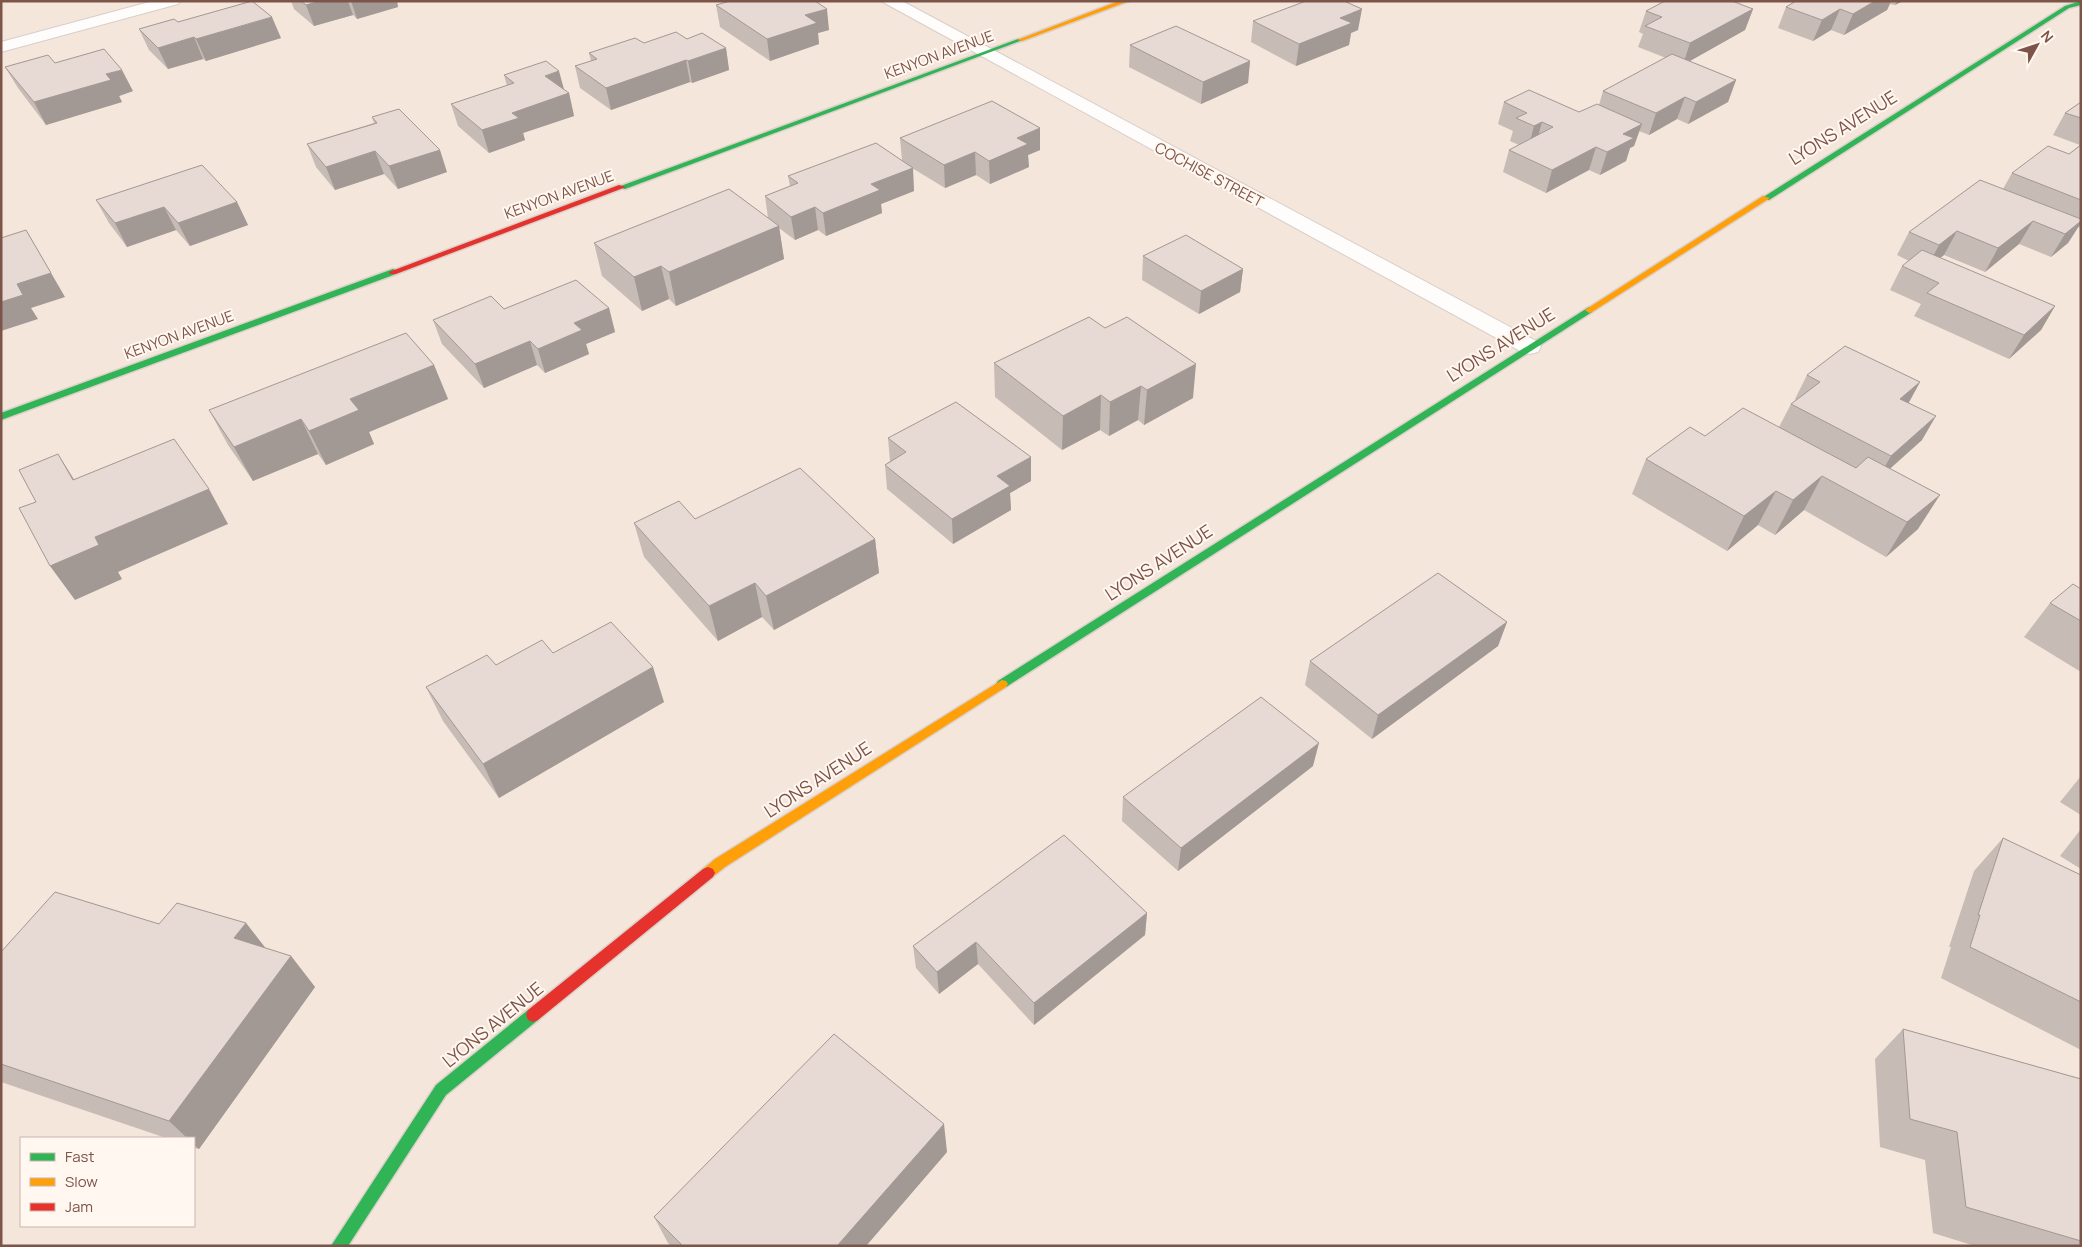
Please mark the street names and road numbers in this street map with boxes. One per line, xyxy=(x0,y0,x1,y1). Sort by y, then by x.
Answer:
street label: KENYON AVENUE xyxy=(881,25,996,84)
street label: LYONS AVENUE xyxy=(1784,84,1901,170)
street label: COCHISE STREET xyxy=(1151,137,1267,212)
street label: KENYON AVENUE xyxy=(501,165,616,224)
street label: LYONS AVENUE xyxy=(1442,301,1559,387)
street label: KENYON AVENUE xyxy=(121,305,236,364)
street label: LYONS AVENUE xyxy=(1100,519,1217,606)
street label: LYONS AVENUE xyxy=(759,736,876,823)
street label: LYONS AVENUE xyxy=(437,976,548,1072)

